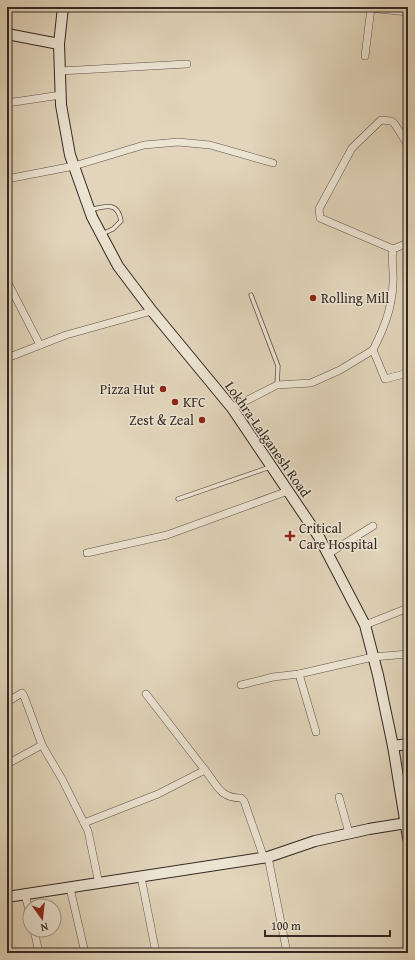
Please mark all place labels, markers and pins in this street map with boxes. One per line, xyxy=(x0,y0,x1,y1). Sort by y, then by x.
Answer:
place label: Rolling Mill xyxy=(321,288,389,308)
marker: Rolling Mill xyxy=(308,293,318,303)
place label: Pizza Hut xyxy=(100,379,155,399)
marker: Pizza Hut xyxy=(158,384,168,394)
place label: KFC xyxy=(183,392,206,412)
marker: KFC xyxy=(170,397,180,407)
place label: Zest & Zeal xyxy=(129,410,194,430)
marker: Zest & Zeal xyxy=(197,415,207,425)
place label: Critical Care Hospital xyxy=(299,518,377,554)
marker: Critical Care Hospital xyxy=(284,530,296,542)

